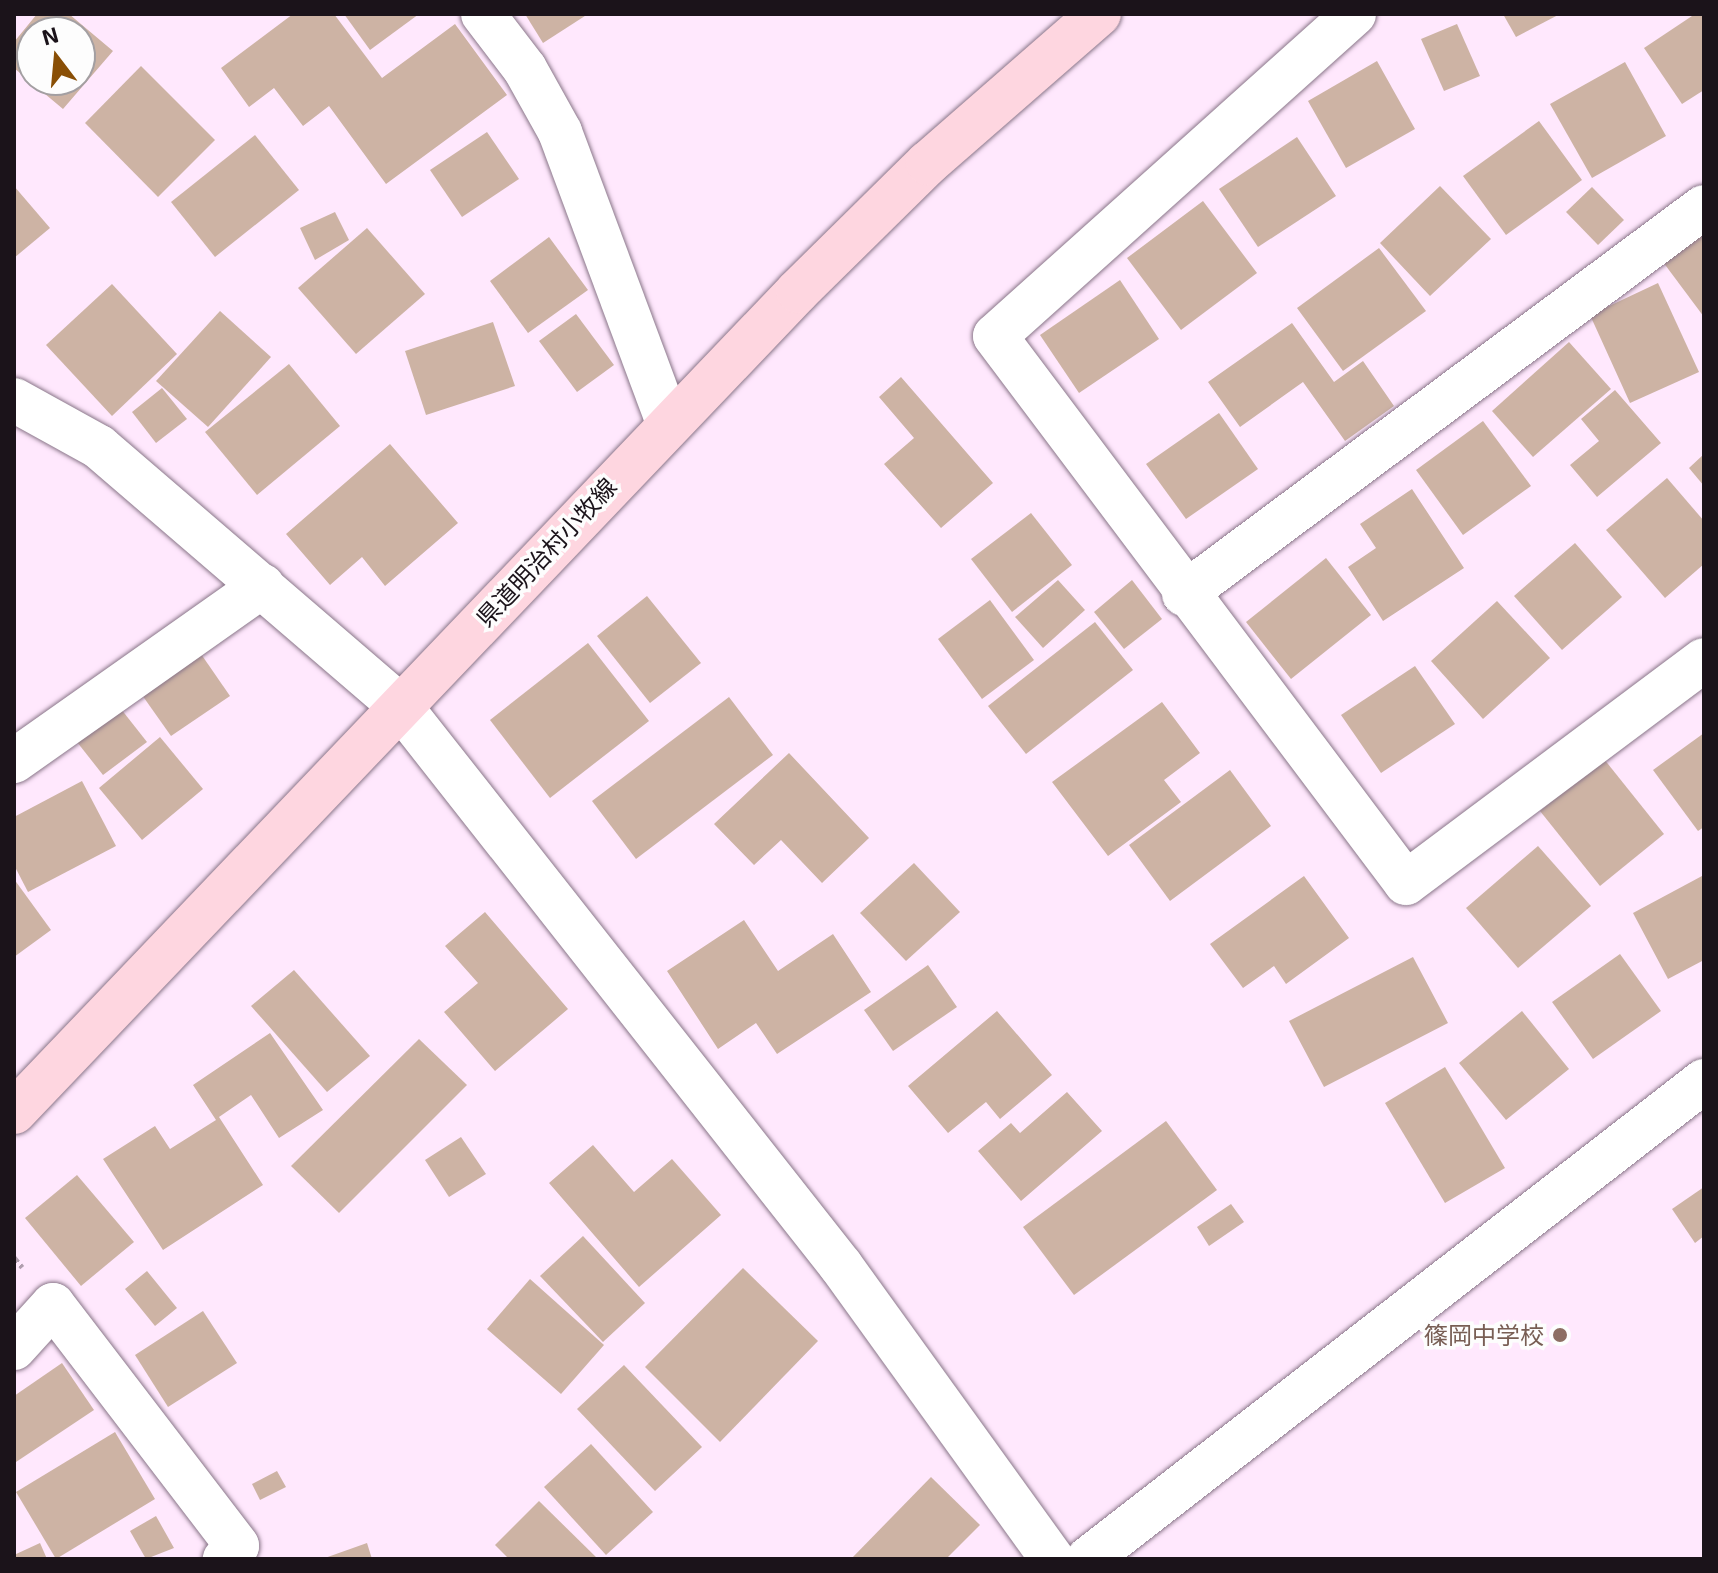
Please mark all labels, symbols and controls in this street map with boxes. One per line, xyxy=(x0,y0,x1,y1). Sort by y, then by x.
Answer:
north arrow xyxy=(16,16,96,96)
text: N xyxy=(39,20,61,50)
street label: 県道明治村小牧線 xyxy=(470,472,622,632)
place label: 篠岡中学校 xyxy=(1424,1321,1544,1349)
marker: 篠岡中学校 xyxy=(1551,1326,1569,1344)

